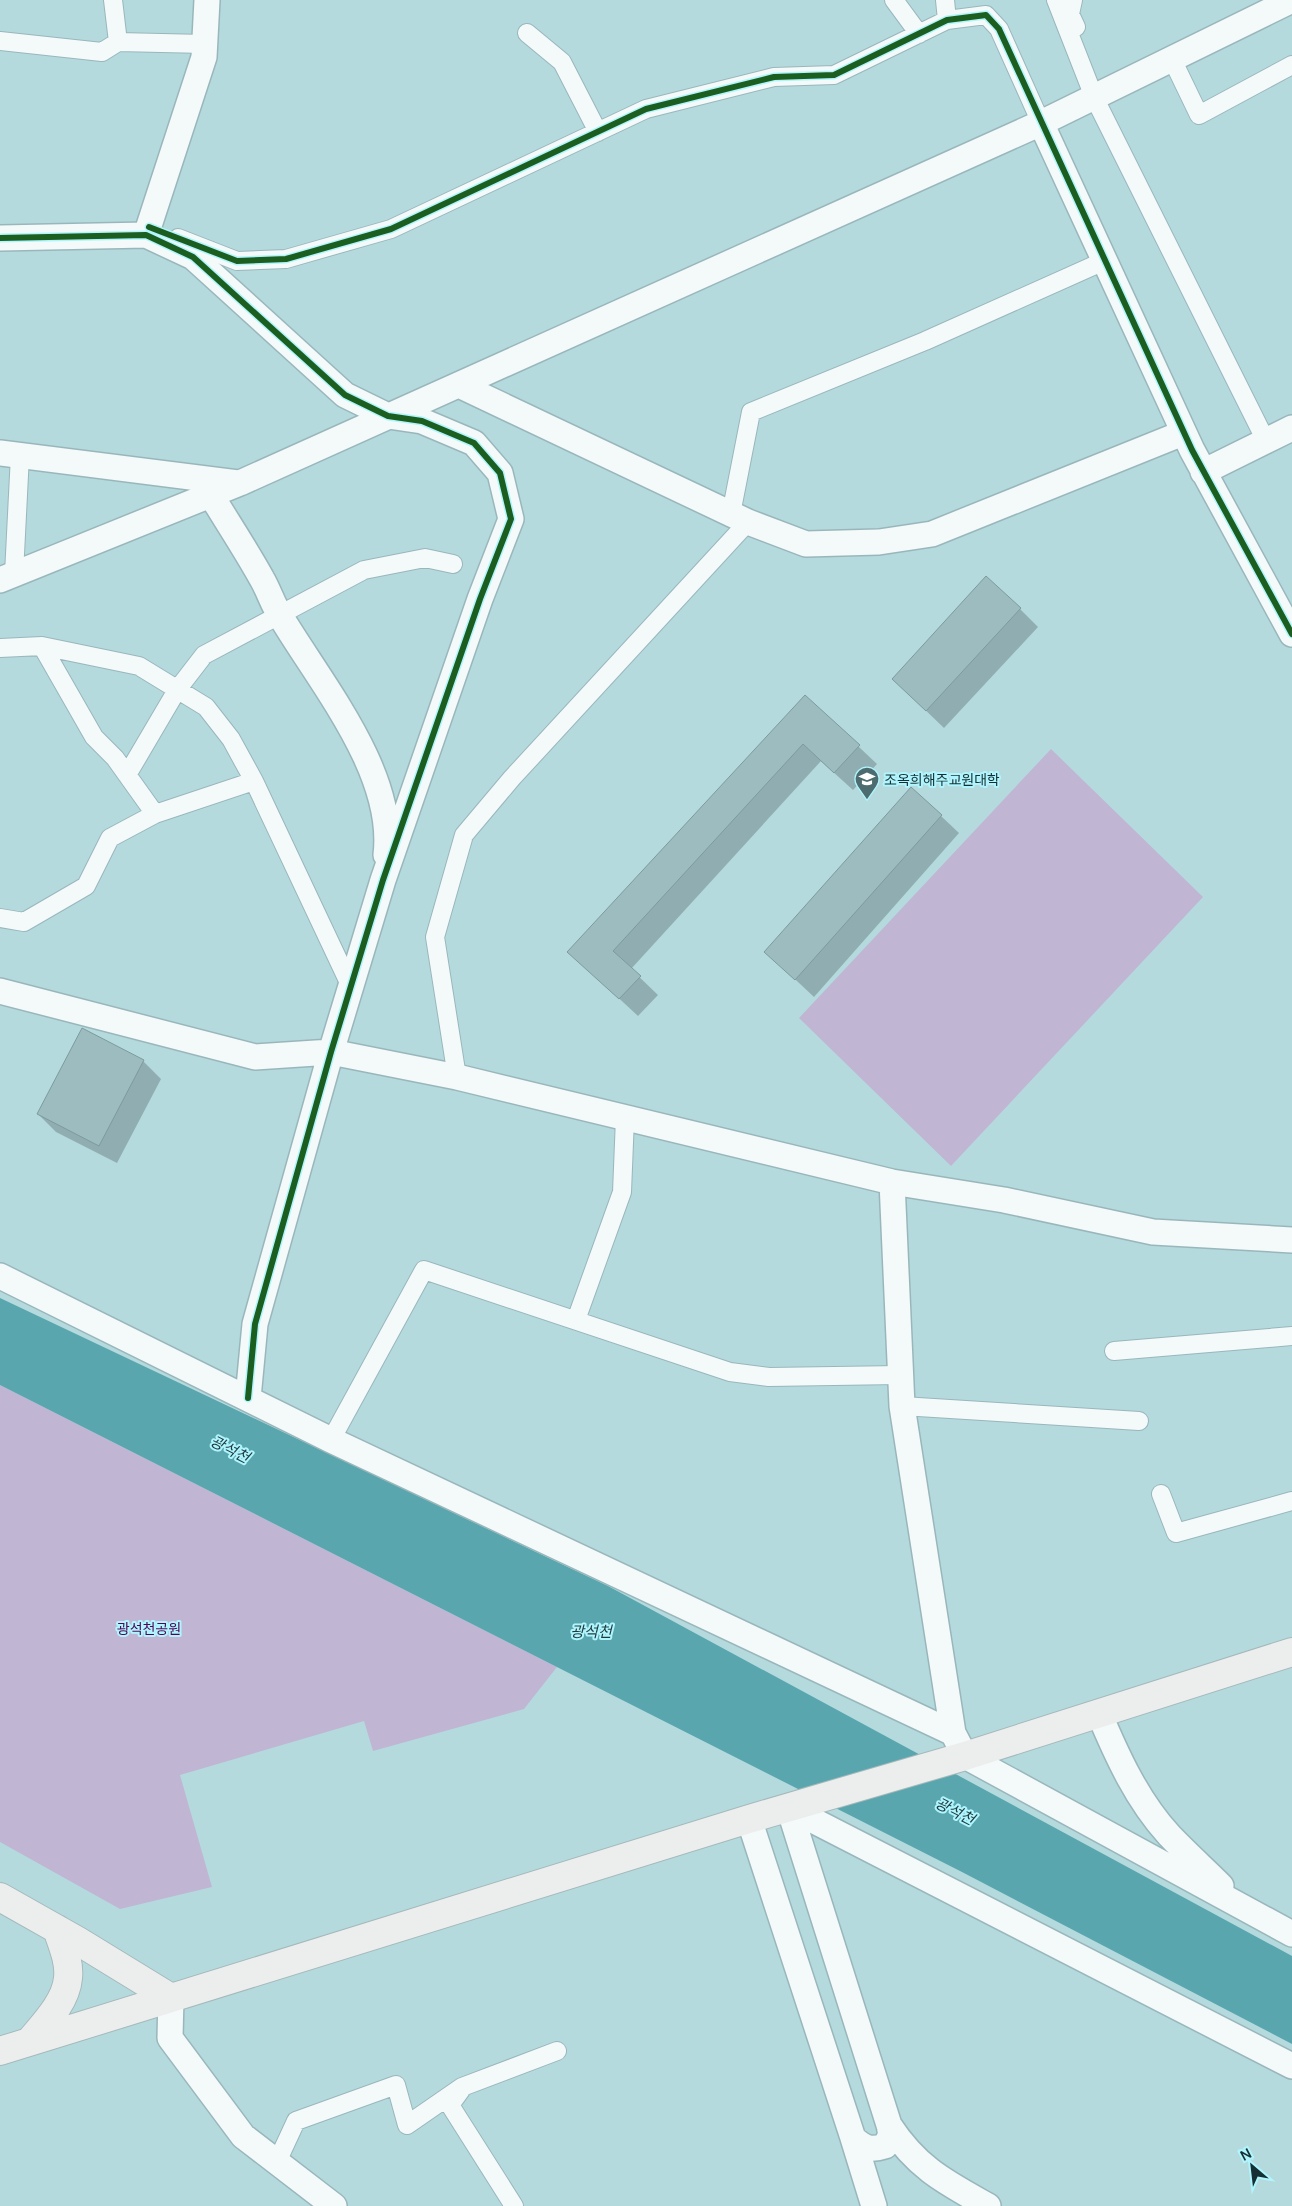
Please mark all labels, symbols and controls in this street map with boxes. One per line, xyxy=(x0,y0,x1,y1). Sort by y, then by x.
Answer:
school or university icon: 조옥희해주교원대학 xyxy=(854,766,880,800)
place label: 조옥희해주교원대학 xyxy=(884,770,1000,789)
water label: 광석천 xyxy=(207,1430,255,1469)
park label: 광석천공원 xyxy=(117,1619,181,1638)
water label: 광석천 xyxy=(570,1621,614,1642)
water label: 광석천 xyxy=(932,1792,980,1831)
north arrow xyxy=(1227,2141,1277,2191)
text: N xyxy=(1237,2143,1255,2165)

